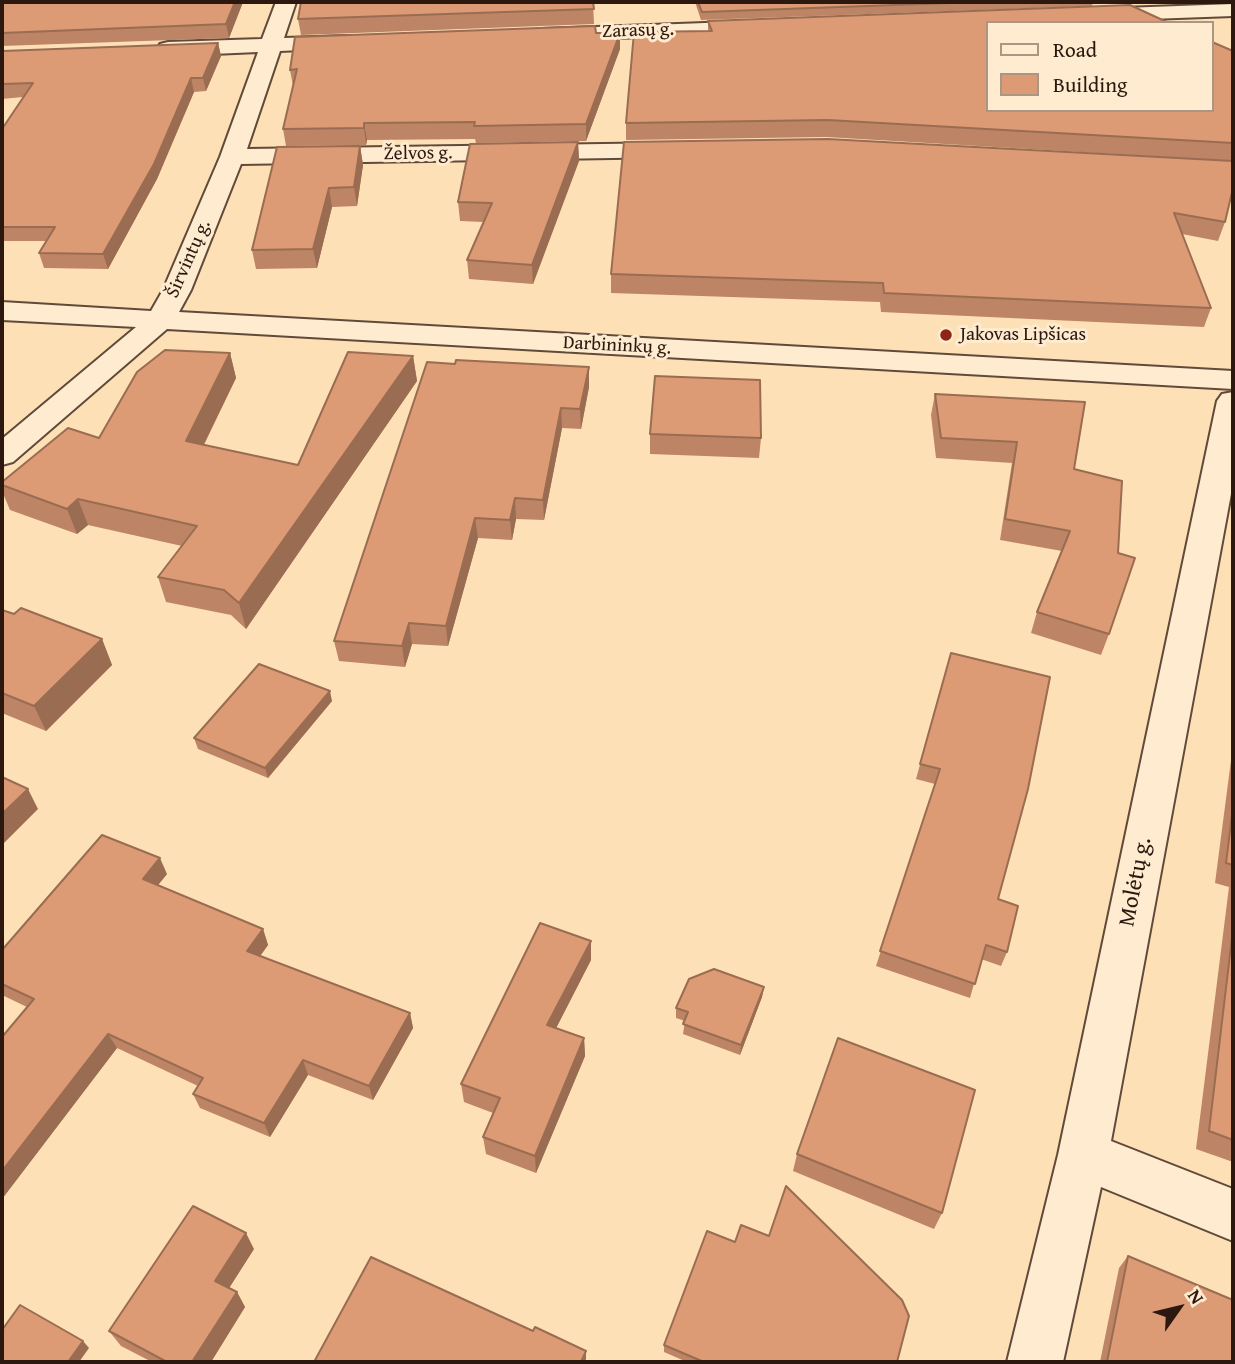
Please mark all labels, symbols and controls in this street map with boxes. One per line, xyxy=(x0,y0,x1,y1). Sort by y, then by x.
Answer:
street label: Zarasų g. xyxy=(602,18,674,44)
legend xyxy=(986,21,1214,112)
text: Road xyxy=(1053,34,1097,65)
text: Building xyxy=(1053,69,1127,100)
street label: Želvos g. xyxy=(383,142,453,166)
street label: Širvintų g. xyxy=(162,216,216,302)
place label: Jakovas Lipšicas xyxy=(960,324,1086,346)
marker: Jakovas Lipšicas xyxy=(938,327,954,343)
street label: Darbininkų g. xyxy=(562,332,672,360)
street label: Molėtų g. xyxy=(1114,835,1158,929)
north arrow xyxy=(1144,1273,1214,1343)
text: N xyxy=(1181,1283,1212,1309)

